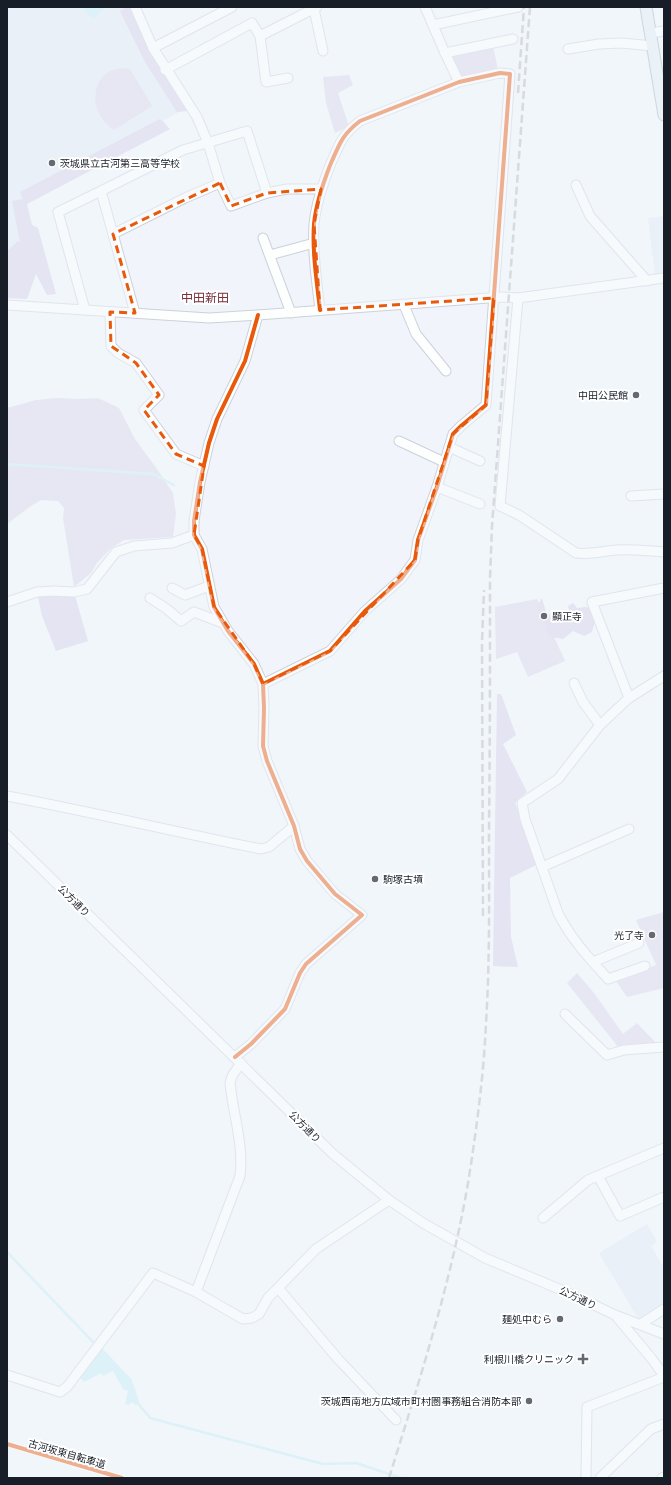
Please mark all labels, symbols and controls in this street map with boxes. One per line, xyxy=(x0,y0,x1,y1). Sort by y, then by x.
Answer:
place label: 茨城県立古河第三高等学校 xyxy=(60,157,180,170)
marker: 茨城県立古河第三高等学校 xyxy=(47,158,57,168)
district label: 中田新田 xyxy=(181,290,229,305)
place label: 中田公民館 xyxy=(578,389,628,402)
marker: 中田公民館 xyxy=(631,390,641,400)
place label: 顯正寺 xyxy=(552,610,582,623)
marker: 顯正寺 xyxy=(539,611,549,621)
place label: 駒塚古墳 xyxy=(383,873,423,886)
marker: 駒塚古墳 xyxy=(370,874,380,884)
street label: 公方通り xyxy=(55,882,93,920)
place label: 光了寺 xyxy=(614,929,644,942)
marker: 光了寺 xyxy=(647,930,657,940)
street label: 公方通り xyxy=(286,1108,324,1146)
street label: 公方通り xyxy=(557,1284,599,1312)
place label: 麺処中むら xyxy=(502,1313,552,1326)
marker: 麺処中むら xyxy=(555,1314,565,1324)
place label: 利根川橋クリニック xyxy=(484,1353,574,1366)
marker: 利根川橋クリニック xyxy=(577,1353,589,1365)
place label: 茨城西南地方広域市町村圏事務組合消防本部 xyxy=(321,1395,521,1408)
marker: 茨城西南地方広域市町村圏事務組合消防本部 xyxy=(524,1396,534,1406)
street label: 古河坂東自転車道 xyxy=(27,1437,107,1471)

